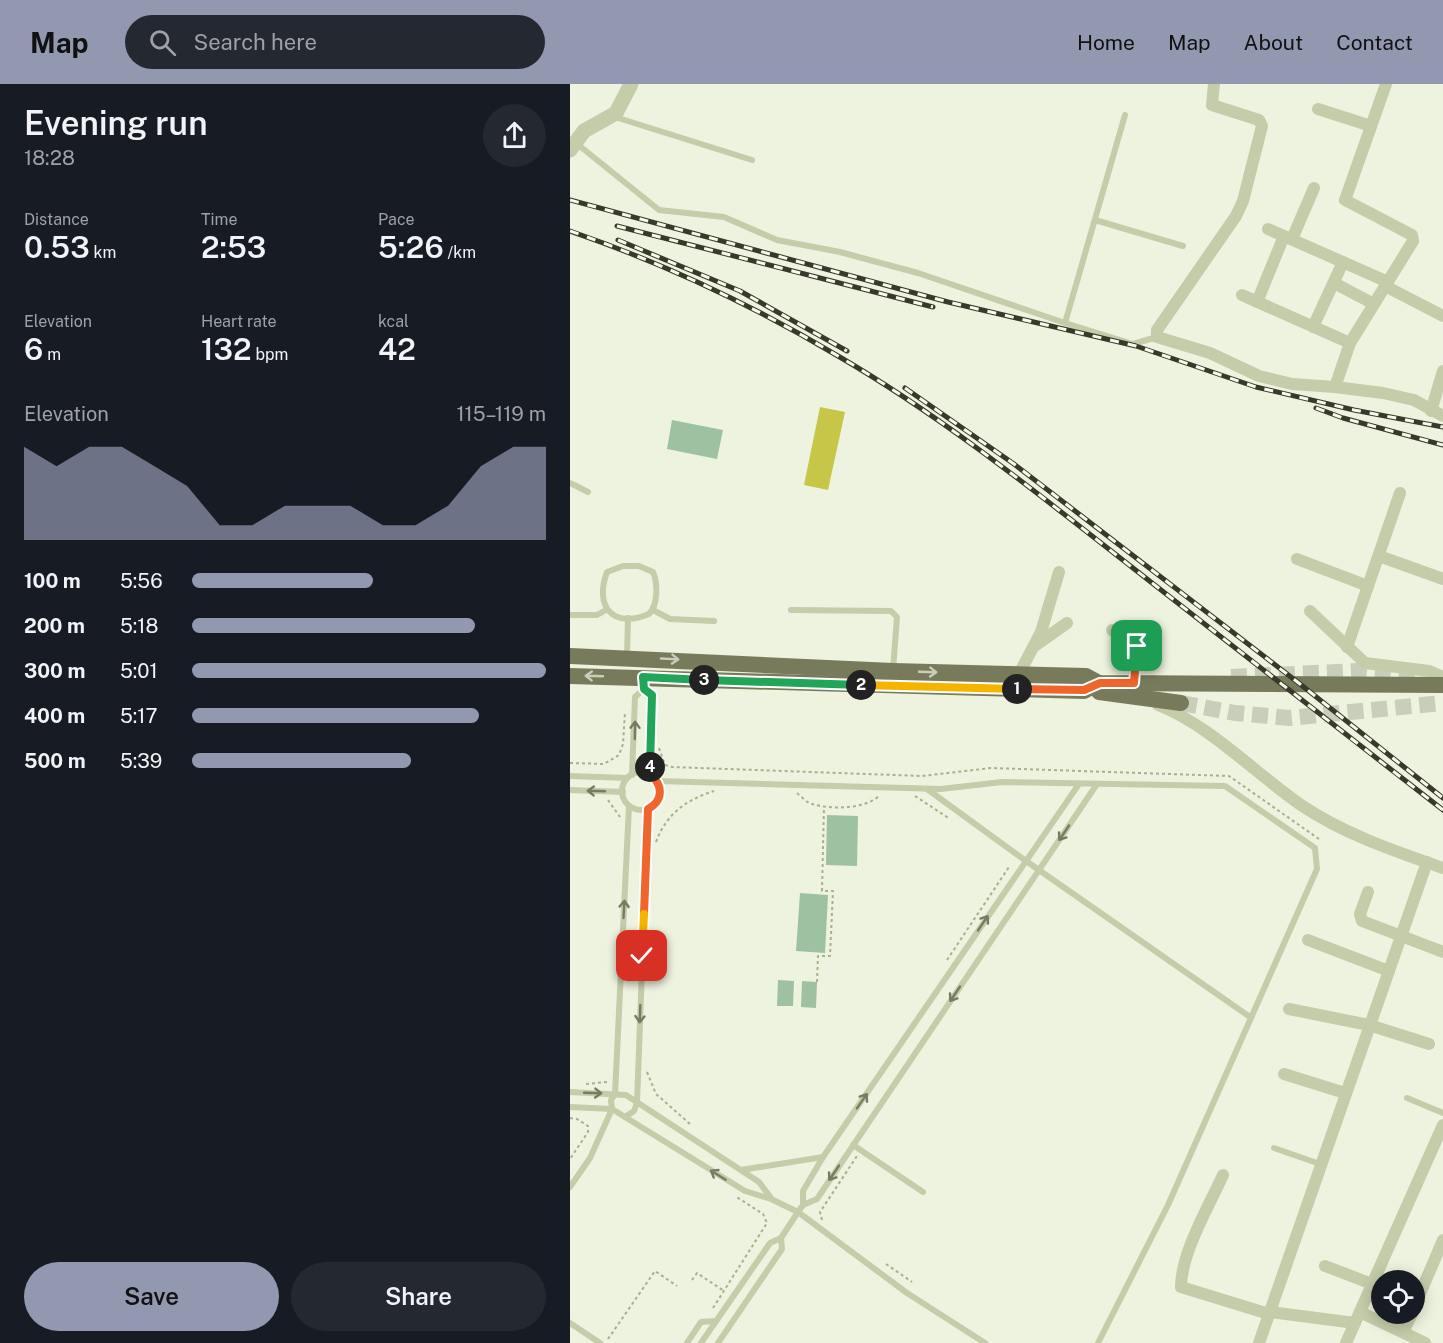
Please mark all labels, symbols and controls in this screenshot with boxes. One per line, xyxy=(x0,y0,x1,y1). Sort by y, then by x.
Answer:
search box xyxy=(125,15,545,69)
text: Map xyxy=(30,26,89,59)
icon: search xyxy=(146,26,179,59)
text: Search here xyxy=(194,29,317,55)
text: Home xyxy=(1077,30,1135,55)
text: Map xyxy=(1168,30,1211,55)
text: About xyxy=(1244,30,1303,55)
text: Contact xyxy=(1336,30,1413,55)
text: Evening run xyxy=(24,104,207,142)
button: share xyxy=(483,104,546,167)
text: 18:28 xyxy=(24,146,75,170)
text: Distance xyxy=(24,210,89,229)
text: Time xyxy=(201,210,237,229)
text: Pace xyxy=(378,210,415,229)
text: 0.53 xyxy=(24,229,90,265)
text: 2:53 xyxy=(201,229,266,265)
text: 5:26 xyxy=(378,229,444,265)
text: km xyxy=(90,243,116,262)
text: /km xyxy=(444,243,476,262)
text: Elevation xyxy=(24,312,92,331)
text: Heart rate xyxy=(201,312,277,331)
text: kcal xyxy=(378,312,409,331)
text: 6 xyxy=(24,331,43,367)
text: 132 xyxy=(201,331,252,367)
text: 42 xyxy=(378,331,416,367)
text: m xyxy=(43,345,61,364)
text: bpm xyxy=(252,345,288,364)
text: Elevation xyxy=(24,402,109,426)
text: 115–119 m xyxy=(456,402,546,426)
text: 100 m xyxy=(24,569,81,593)
text: 5:56 xyxy=(120,569,163,593)
text: 200 m xyxy=(24,614,85,638)
text: 5:18 xyxy=(120,614,158,638)
pin xyxy=(1111,620,1162,671)
icon: arrive xyxy=(1120,629,1153,662)
one-way arrow xyxy=(660,654,680,665)
text: 300 m xyxy=(24,659,85,683)
text: 5:01 xyxy=(120,659,158,683)
pin: 3 xyxy=(689,665,719,695)
one-way arrow xyxy=(918,666,938,678)
text: 3 xyxy=(699,670,709,689)
pin: 2 xyxy=(846,670,876,700)
one-way arrow xyxy=(585,671,605,682)
pin: 1 xyxy=(1002,674,1032,704)
text: 2 xyxy=(856,675,866,694)
text: 1 xyxy=(1014,679,1020,698)
text: 400 m xyxy=(24,704,85,728)
text: 5:17 xyxy=(120,704,157,728)
one-way arrow xyxy=(629,721,640,741)
text: 500 m xyxy=(24,749,86,773)
text: 5:39 xyxy=(120,749,162,773)
pin: 4 xyxy=(635,752,665,782)
text: 4 xyxy=(645,757,655,776)
one-way arrow xyxy=(587,786,607,797)
one-way arrow xyxy=(1058,824,1070,840)
one-way arrow xyxy=(619,900,630,920)
one-way arrow xyxy=(978,915,990,932)
pin xyxy=(616,930,667,981)
icon: check xyxy=(625,939,658,972)
one-way arrow xyxy=(949,985,961,1002)
one-way arrow xyxy=(635,1004,646,1024)
one-way arrow xyxy=(582,1087,602,1099)
one-way arrow xyxy=(856,1094,868,1110)
one-way arrow xyxy=(828,1164,840,1181)
one-way arrow xyxy=(710,1168,727,1180)
button: Save xyxy=(24,1262,279,1331)
button: Share xyxy=(291,1262,546,1331)
map controls xyxy=(1371,1270,1425,1324)
button: locate xyxy=(1371,1270,1425,1324)

